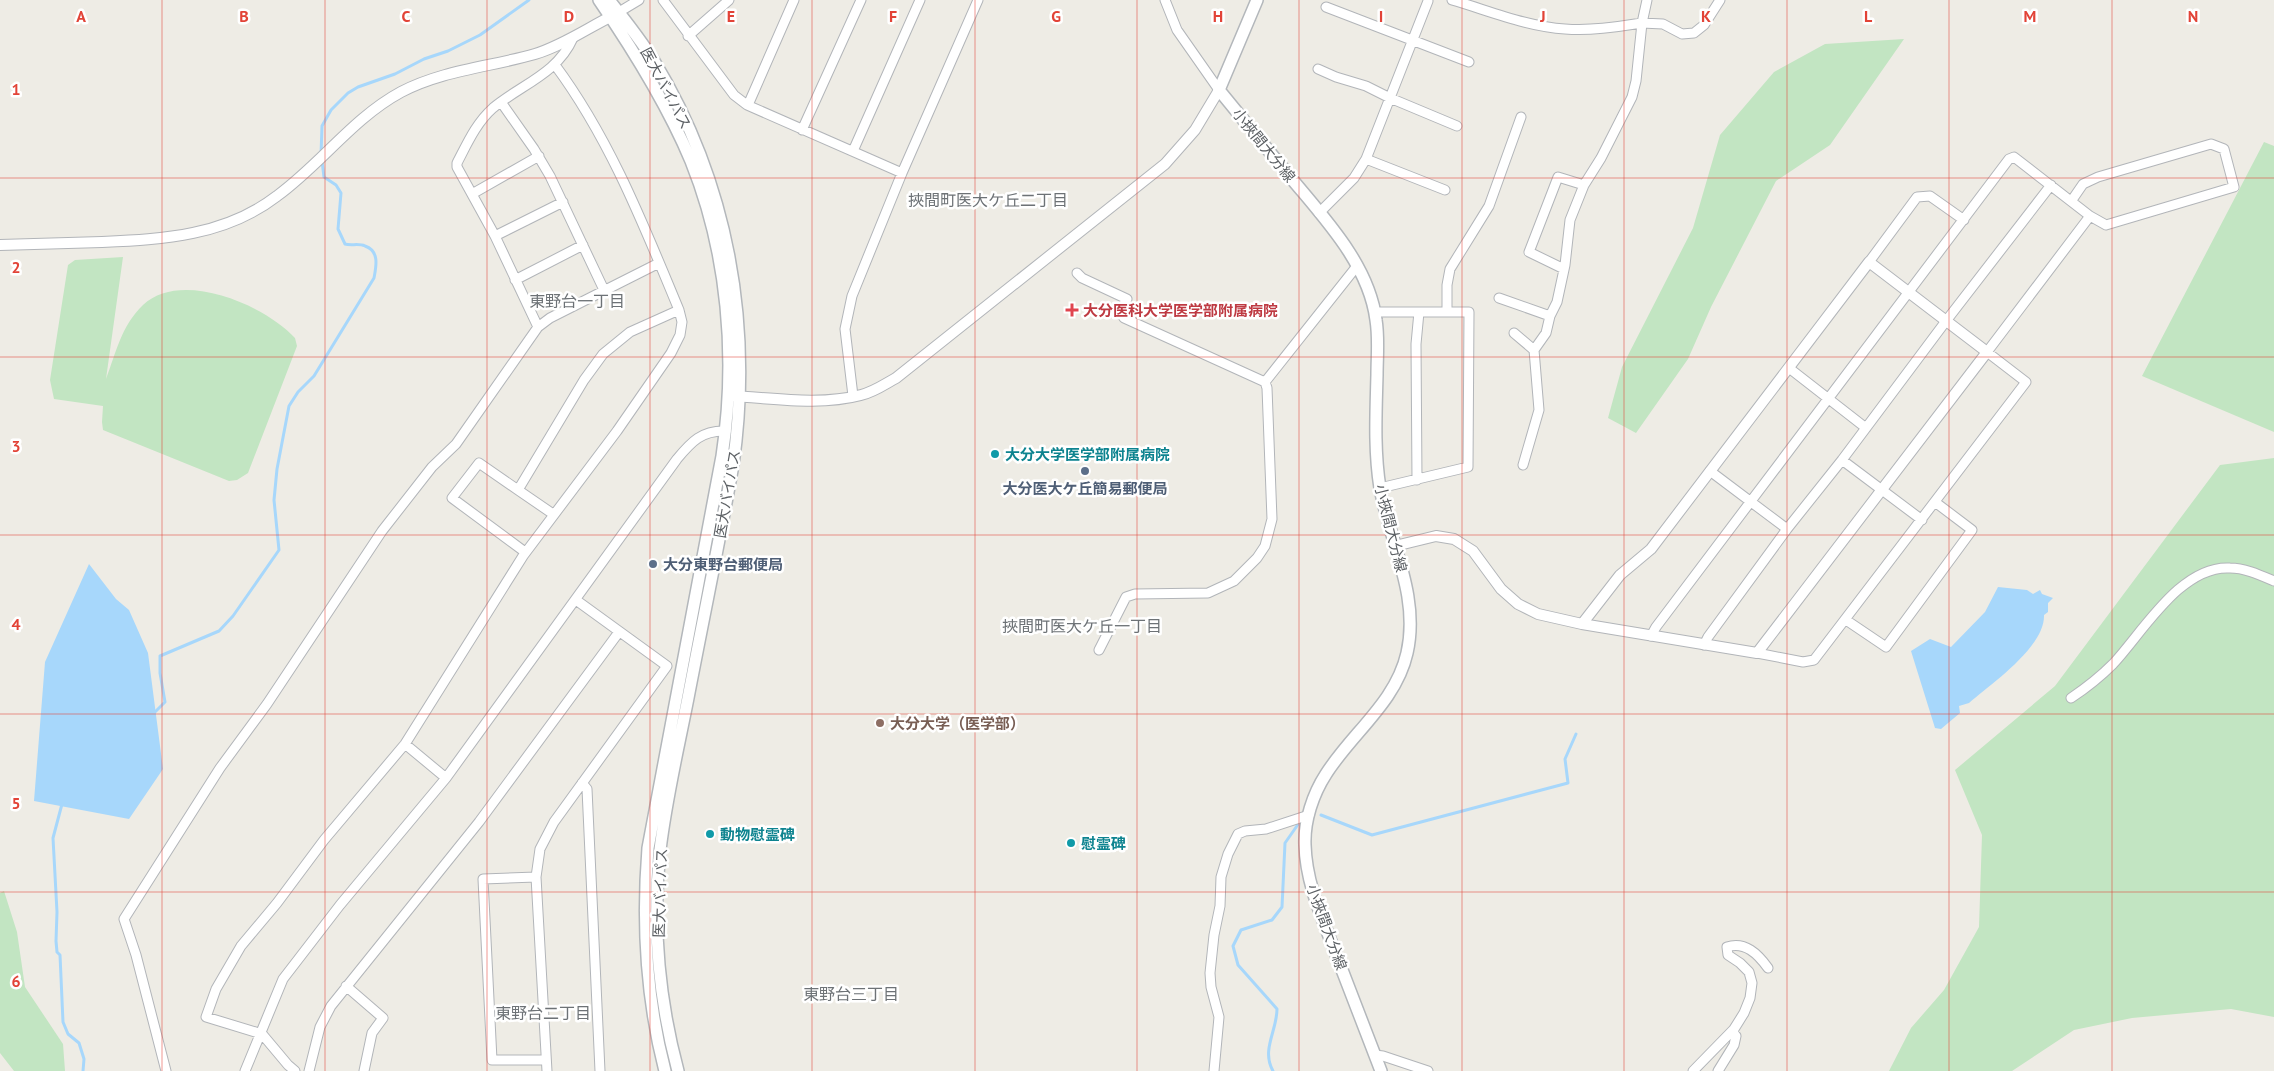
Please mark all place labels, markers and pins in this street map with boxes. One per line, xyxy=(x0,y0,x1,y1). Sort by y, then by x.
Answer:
place label: 大分医科大学医学部附属病院 xyxy=(1083,301,1278,320)
marker: 大分医科大学医学部附属病院 xyxy=(1065,303,1079,317)
place label: 大分大学医学部附属病院 xyxy=(1005,445,1170,464)
marker: 大分大学医学部附属病院 xyxy=(989,448,1001,460)
marker: 大分医大ケ丘簡易郵便局 xyxy=(1079,465,1091,477)
place label: 大分医大ケ丘簡易郵便局 xyxy=(1002,479,1168,498)
place label: 大分東野台郵便局 xyxy=(663,555,783,574)
marker: 大分東野台郵便局 xyxy=(647,558,659,570)
place label: 大分大学（医学部） xyxy=(890,714,1025,733)
marker: 大分大学（医学部） xyxy=(874,717,886,729)
place label: 動物慰霊碑 xyxy=(720,825,795,844)
marker: 動物慰霊碑 xyxy=(704,828,716,840)
place label: 慰霊碑 xyxy=(1081,834,1126,853)
marker: 慰霊碑 xyxy=(1065,837,1077,849)

